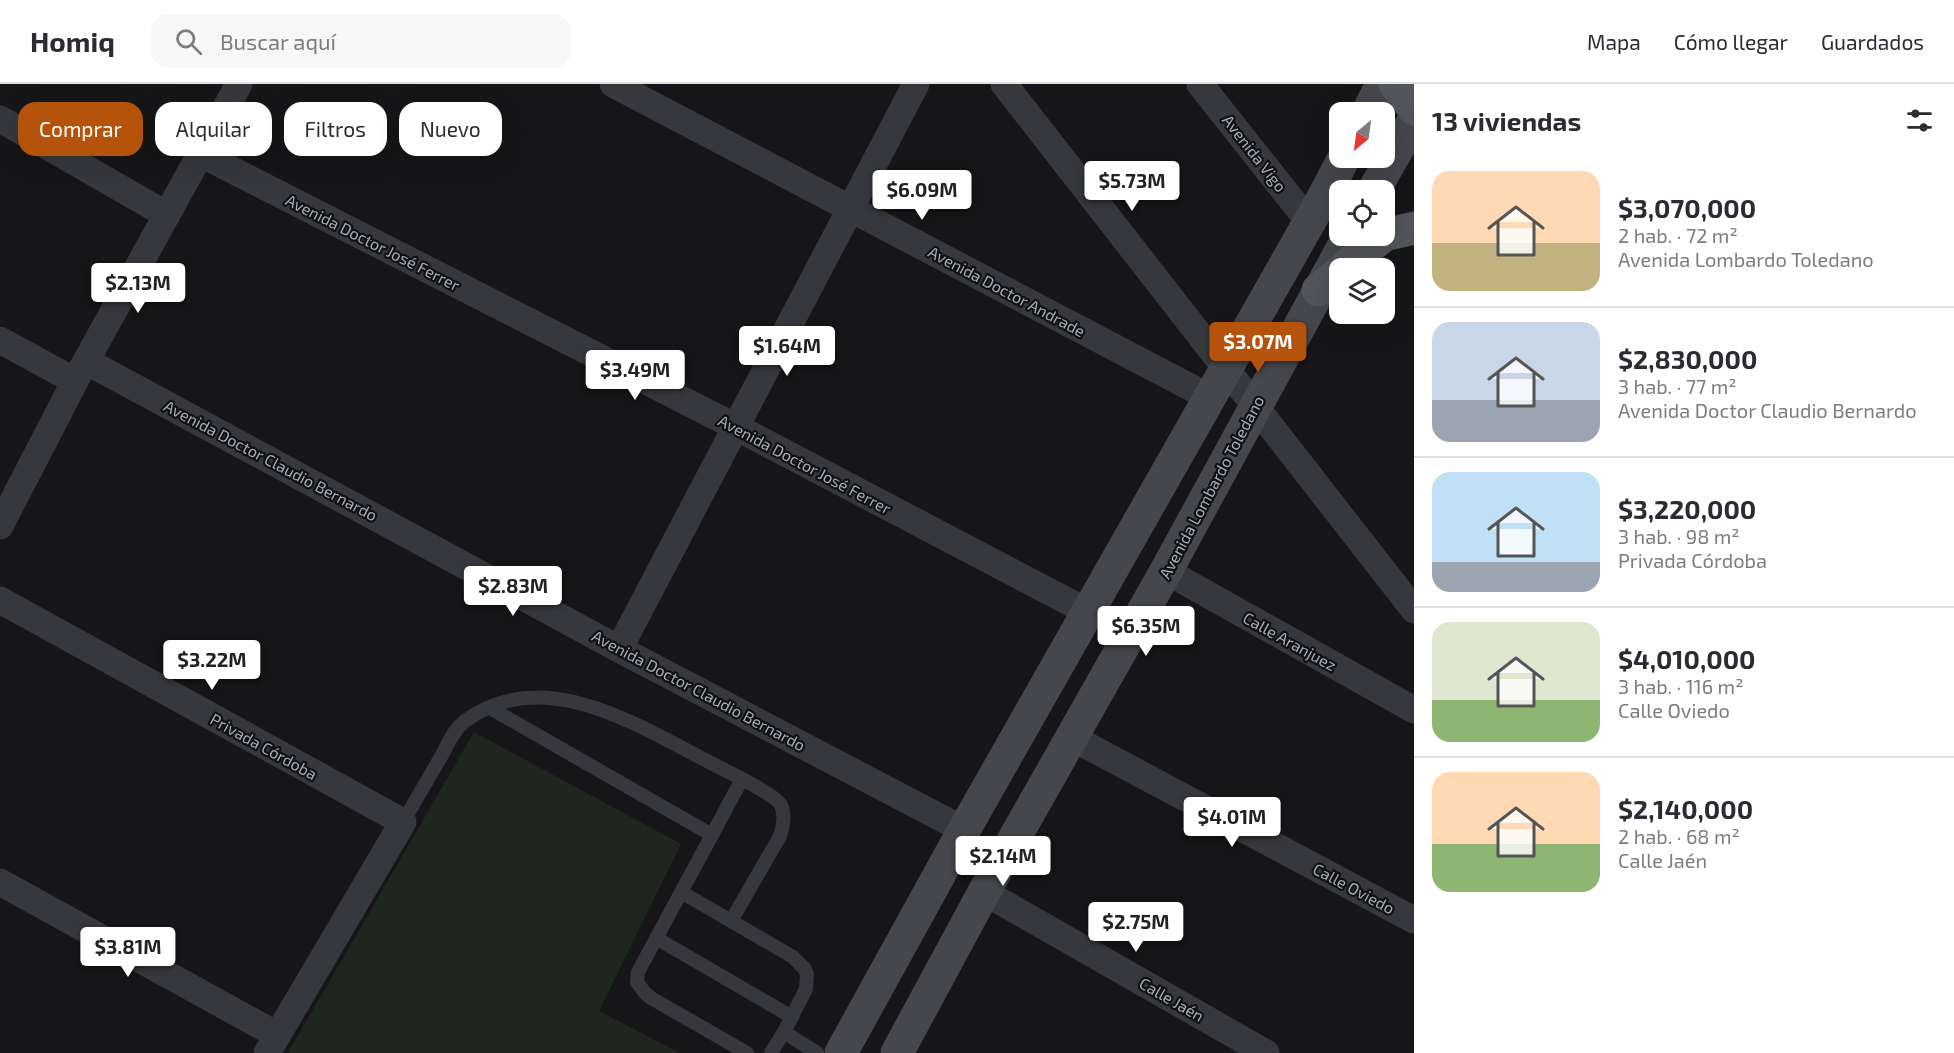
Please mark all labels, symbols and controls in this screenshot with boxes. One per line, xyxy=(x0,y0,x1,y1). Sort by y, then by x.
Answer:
search box xyxy=(151,14,571,68)
text: Homiq xyxy=(30,24,115,58)
icon: search xyxy=(172,25,205,58)
text: Buscar aquí xyxy=(220,28,336,54)
text: Mapa xyxy=(1587,29,1641,54)
text: Cómo llegar xyxy=(1674,29,1788,54)
text: Guardados xyxy=(1821,29,1924,54)
chip: Comprar xyxy=(18,102,143,156)
chip: Alquilar xyxy=(155,102,272,156)
chip: Filtros xyxy=(284,102,387,156)
chip: Nuevo xyxy=(399,102,502,156)
north arrow xyxy=(1329,102,1395,168)
map controls xyxy=(1329,102,1395,324)
icon: filters xyxy=(1903,104,1936,137)
text: 13 viviendas xyxy=(1432,105,1581,136)
street label: Avenida Vigo xyxy=(1219,111,1291,195)
pin: $5.73M xyxy=(1083,161,1181,212)
text: $5.73M xyxy=(1098,168,1166,192)
pin: $6.09M xyxy=(873,170,971,221)
text: $6.09M xyxy=(887,177,958,201)
button: locate xyxy=(1329,180,1395,246)
street label: Avenida Doctor José Ferrer xyxy=(283,190,464,295)
text: $3,070,000 xyxy=(1618,192,1756,223)
icon: home xyxy=(1480,195,1552,267)
text: 2 hab. · 72 m² xyxy=(1618,223,1738,247)
street label: Avenida Doctor Andrade xyxy=(925,242,1089,340)
text: Avenida Lombardo Toledano xyxy=(1618,247,1874,271)
button: layers xyxy=(1329,258,1395,324)
pin: $2.13M xyxy=(89,263,187,314)
text: $2.13M xyxy=(105,270,171,294)
pin: $3.07M xyxy=(1209,322,1307,373)
pin: $1.64M xyxy=(738,326,836,377)
text: $3.07M xyxy=(1223,329,1293,353)
text: $1.64M xyxy=(753,333,821,357)
text: $2,830,000 xyxy=(1618,343,1757,374)
icon: home xyxy=(1480,346,1552,418)
pin: $3.49M xyxy=(586,350,684,401)
text: $3.49M xyxy=(600,357,670,381)
text: 3 hab. · 77 m² xyxy=(1618,374,1737,398)
street label: Avenida Lombardo Toledano xyxy=(1155,392,1267,582)
street label: Avenida Doctor Claudio Bernardo xyxy=(161,396,381,524)
text: Avenida Doctor Claudio Bernardo xyxy=(1618,398,1917,422)
street label: Avenida Doctor José Ferrer xyxy=(715,410,895,518)
text: $3,220,000 xyxy=(1618,493,1756,524)
icon: home xyxy=(1480,496,1552,568)
text: 3 hab. · 98 m² xyxy=(1618,524,1740,548)
text: Privada Córdoba xyxy=(1618,548,1767,572)
pin: $2.83M xyxy=(464,566,562,617)
text: $2.83M xyxy=(478,573,548,597)
pin: $6.35M xyxy=(1097,606,1195,657)
street label: Calle Aranjuez xyxy=(1240,608,1340,675)
text: $6.35M xyxy=(1112,613,1180,637)
street label: Avenida Doctor Claudio Bernardo xyxy=(589,626,809,754)
pin: $3.22M xyxy=(163,640,261,691)
text: $4,010,000 xyxy=(1618,643,1756,674)
icon: home xyxy=(1480,646,1552,718)
text: $3.22M xyxy=(177,647,247,671)
text: 3 hab. · 116 m² xyxy=(1618,674,1743,698)
text: Calle Oviedo xyxy=(1618,698,1730,722)
street label: Privada Córdoba xyxy=(207,709,321,783)
text: $2,140,000 xyxy=(1618,793,1753,824)
icon: home xyxy=(1480,796,1552,868)
pin: $4.01M xyxy=(1183,797,1281,848)
text: $4.01M xyxy=(1198,804,1266,828)
text: 2 hab. · 68 m² xyxy=(1618,824,1740,848)
pin: $2.14M xyxy=(954,836,1052,887)
text: $2.14M xyxy=(970,843,1036,867)
text: Calle Jaén xyxy=(1618,848,1707,872)
street label: Calle Oviedo xyxy=(1310,859,1398,917)
pin: $2.75M xyxy=(1087,902,1185,953)
text: $2.75M xyxy=(1102,909,1170,933)
pin: $3.81M xyxy=(79,927,177,978)
text: $3.81M xyxy=(94,934,162,958)
street label: Calle Jaén xyxy=(1136,973,1208,1025)

